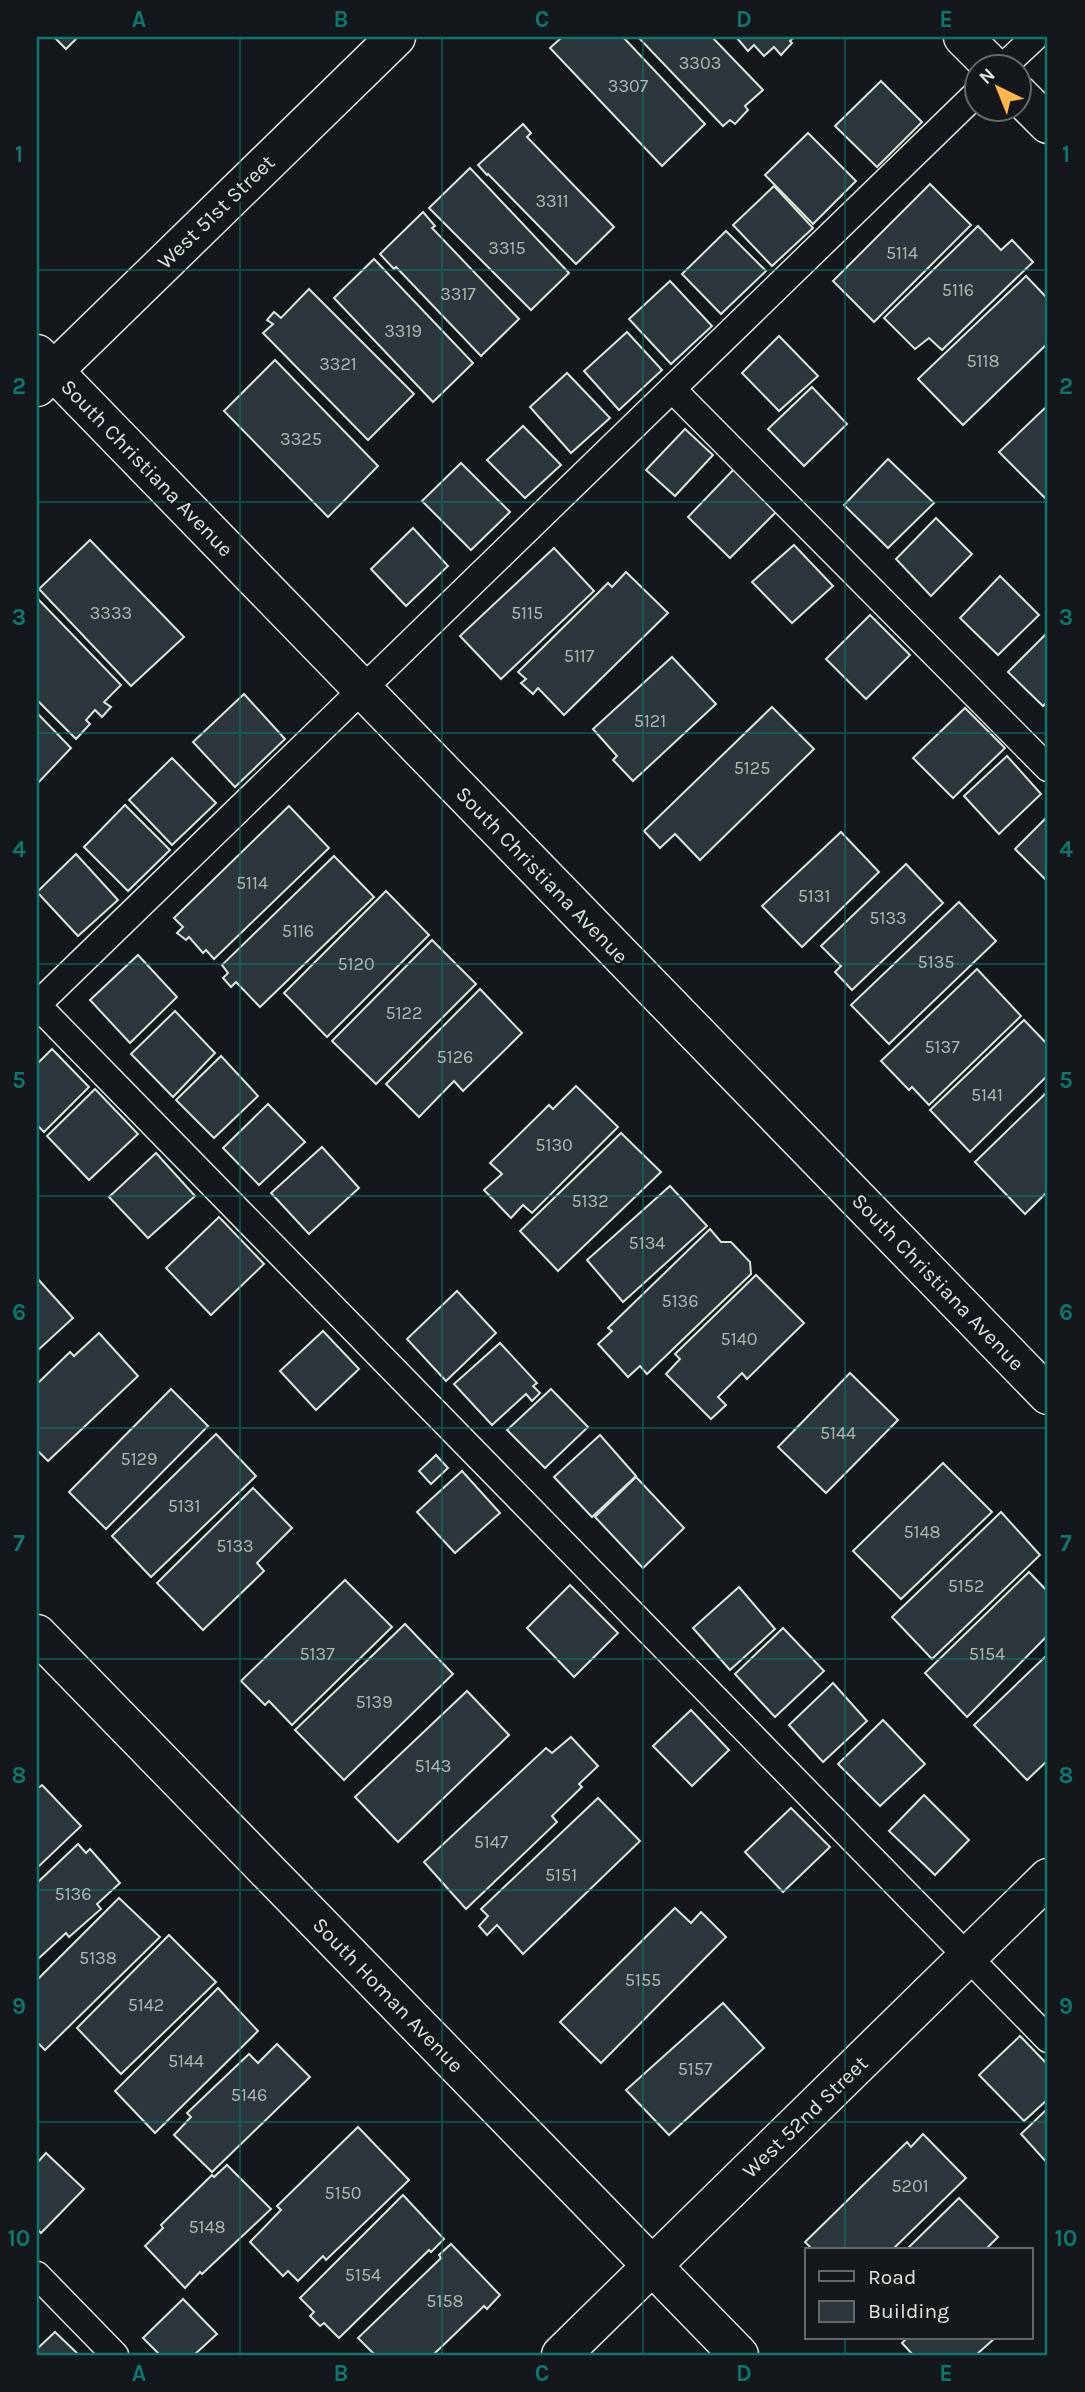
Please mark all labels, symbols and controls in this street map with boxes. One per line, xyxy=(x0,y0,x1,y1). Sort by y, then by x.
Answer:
text: A xyxy=(132,6,146,33)
text: B xyxy=(334,6,348,33)
text: C xyxy=(535,6,549,33)
text: D xyxy=(736,6,752,33)
text: E xyxy=(939,6,953,33)
house number: 3303 xyxy=(679,52,721,74)
north arrow xyxy=(962,52,1032,122)
text: N xyxy=(975,64,1000,89)
house number: 3307 xyxy=(608,75,649,97)
text: 1 xyxy=(15,141,23,168)
text: 1 xyxy=(1062,141,1070,168)
street label: West 51st Street xyxy=(153,150,279,274)
house number: 3311 xyxy=(535,190,569,212)
house number: 3315 xyxy=(488,237,526,259)
house number: 5114 xyxy=(886,242,918,264)
house number: 5116 xyxy=(942,279,974,301)
house number: 3317 xyxy=(440,283,476,305)
house number: 3319 xyxy=(384,320,422,342)
house number: 5118 xyxy=(966,350,1000,372)
house number: 3321 xyxy=(319,353,357,375)
text: 2 xyxy=(12,373,26,400)
text: 2 xyxy=(1059,373,1073,400)
street label: South Christiana Avenue xyxy=(56,374,238,562)
house number: 3325 xyxy=(280,428,322,450)
house number: 3333 xyxy=(90,602,132,624)
house number: 5115 xyxy=(511,602,543,624)
text: 3 xyxy=(12,604,26,631)
text: 3 xyxy=(1059,604,1073,631)
house number: 5117 xyxy=(564,645,595,667)
house number: 5121 xyxy=(634,710,666,732)
house number: 5125 xyxy=(734,757,770,779)
street label: South Christiana Avenue xyxy=(451,781,633,969)
text: 4 xyxy=(12,836,26,863)
text: 4 xyxy=(1059,836,1073,863)
house number: 5114 xyxy=(236,872,268,894)
house number: 5131 xyxy=(798,885,830,907)
house number: 5133 xyxy=(869,907,907,929)
house number: 5116 xyxy=(282,920,314,942)
house number: 5135 xyxy=(918,951,954,973)
house number: 5120 xyxy=(337,953,375,975)
house number: 5122 xyxy=(386,1002,422,1024)
house number: 5137 xyxy=(924,1036,960,1058)
house number: 5126 xyxy=(437,1046,473,1068)
text: 5 xyxy=(12,1067,26,1094)
text: 5 xyxy=(1059,1067,1073,1094)
house number: 5141 xyxy=(971,1084,1003,1106)
house number: 5130 xyxy=(535,1134,573,1156)
street label: South Christiana Avenue xyxy=(847,1188,1029,1376)
house number: 5132 xyxy=(571,1190,609,1212)
house number: 5134 xyxy=(629,1232,665,1254)
house number: 5136 xyxy=(661,1290,699,1312)
text: 6 xyxy=(12,1299,26,1326)
text: 6 xyxy=(1059,1299,1073,1326)
house number: 5140 xyxy=(721,1328,757,1350)
house number: 5144 xyxy=(820,1422,856,1444)
house number: 5129 xyxy=(121,1448,157,1470)
house number: 5131 xyxy=(168,1495,200,1517)
house number: 5148 xyxy=(903,1521,941,1543)
text: 7 xyxy=(13,1530,25,1557)
text: 7 xyxy=(1060,1530,1072,1557)
house number: 5133 xyxy=(216,1535,254,1557)
house number: 5152 xyxy=(948,1575,984,1597)
house number: 5137 xyxy=(299,1643,335,1665)
house number: 5154 xyxy=(969,1643,1005,1665)
house number: 5139 xyxy=(355,1691,393,1713)
house number: 5143 xyxy=(415,1755,451,1777)
text: 8 xyxy=(12,1762,26,1789)
text: 8 xyxy=(1059,1762,1073,1789)
house number: 5147 xyxy=(474,1831,509,1853)
house number: 5151 xyxy=(545,1864,577,1886)
house number: 5136 xyxy=(54,1883,92,1905)
street label: South Homan Avenue xyxy=(308,1913,468,2077)
house number: 5138 xyxy=(79,1947,117,1969)
house number: 5155 xyxy=(625,1969,661,1991)
text: 9 xyxy=(12,1993,26,2020)
text: 9 xyxy=(1059,1993,1073,2020)
house number: 5142 xyxy=(128,1994,164,2016)
house number: 5144 xyxy=(168,2050,204,2072)
street label: West 52nd Street xyxy=(737,2051,873,2183)
house number: 5157 xyxy=(678,2058,713,2080)
house number: 5146 xyxy=(231,2084,267,2106)
house number: 5201 xyxy=(891,2175,929,2197)
house number: 5150 xyxy=(325,2182,361,2204)
house number: 5148 xyxy=(188,2216,226,2238)
text: 10 xyxy=(8,2225,30,2252)
text: 10 xyxy=(1055,2225,1077,2252)
legend xyxy=(805,2248,1032,2340)
house number: 5154 xyxy=(345,2264,381,2286)
text: Road xyxy=(868,2265,916,2289)
house number: 5158 xyxy=(426,2290,464,2312)
text: Building xyxy=(868,2299,949,2323)
text: A xyxy=(132,2360,146,2387)
text: B xyxy=(334,2360,348,2387)
text: C xyxy=(535,2360,549,2387)
text: D xyxy=(736,2360,752,2387)
text: E xyxy=(939,2360,953,2387)

